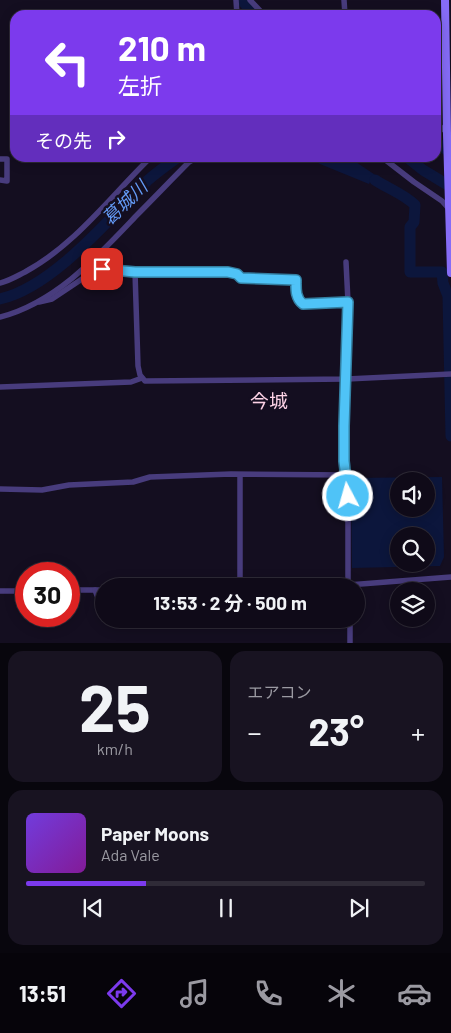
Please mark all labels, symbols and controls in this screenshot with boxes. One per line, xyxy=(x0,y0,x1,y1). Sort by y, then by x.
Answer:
text: 210 m xyxy=(118,26,206,68)
icon: left xyxy=(35,30,100,95)
text: 左折 xyxy=(118,72,162,98)
icon: right xyxy=(102,125,130,153)
text: その先 xyxy=(35,129,92,152)
water label: 葛城川 xyxy=(97,174,153,229)
pin xyxy=(81,248,123,290)
icon: arrive xyxy=(88,255,116,283)
district label: 今城 xyxy=(250,389,288,412)
position arrow xyxy=(321,469,373,521)
map controls xyxy=(390,472,435,627)
button: sound xyxy=(390,472,435,517)
button: search xyxy=(390,527,435,572)
speed limit sign: 30 xyxy=(15,562,80,627)
button: layers xyxy=(390,582,435,627)
text: 13:53 · 2 分 · 500 m xyxy=(153,591,307,614)
text: 25 xyxy=(79,667,150,745)
text: エアコン xyxy=(248,682,312,701)
text: 23° xyxy=(308,708,364,754)
text: − xyxy=(248,715,262,749)
text: + xyxy=(411,715,425,749)
text: km/h xyxy=(97,739,133,758)
text: Paper Moons xyxy=(101,822,209,845)
text: Ada Vale xyxy=(101,845,160,864)
icon: previous xyxy=(79,894,107,922)
icon: pause xyxy=(212,894,240,922)
icon: next xyxy=(345,894,373,922)
icon: directions xyxy=(104,976,139,1011)
icon: music xyxy=(177,976,212,1011)
icon: phone xyxy=(251,976,286,1011)
icon: climate xyxy=(324,976,359,1011)
icon: car xyxy=(397,976,432,1011)
text: 13:51 xyxy=(19,980,66,1006)

